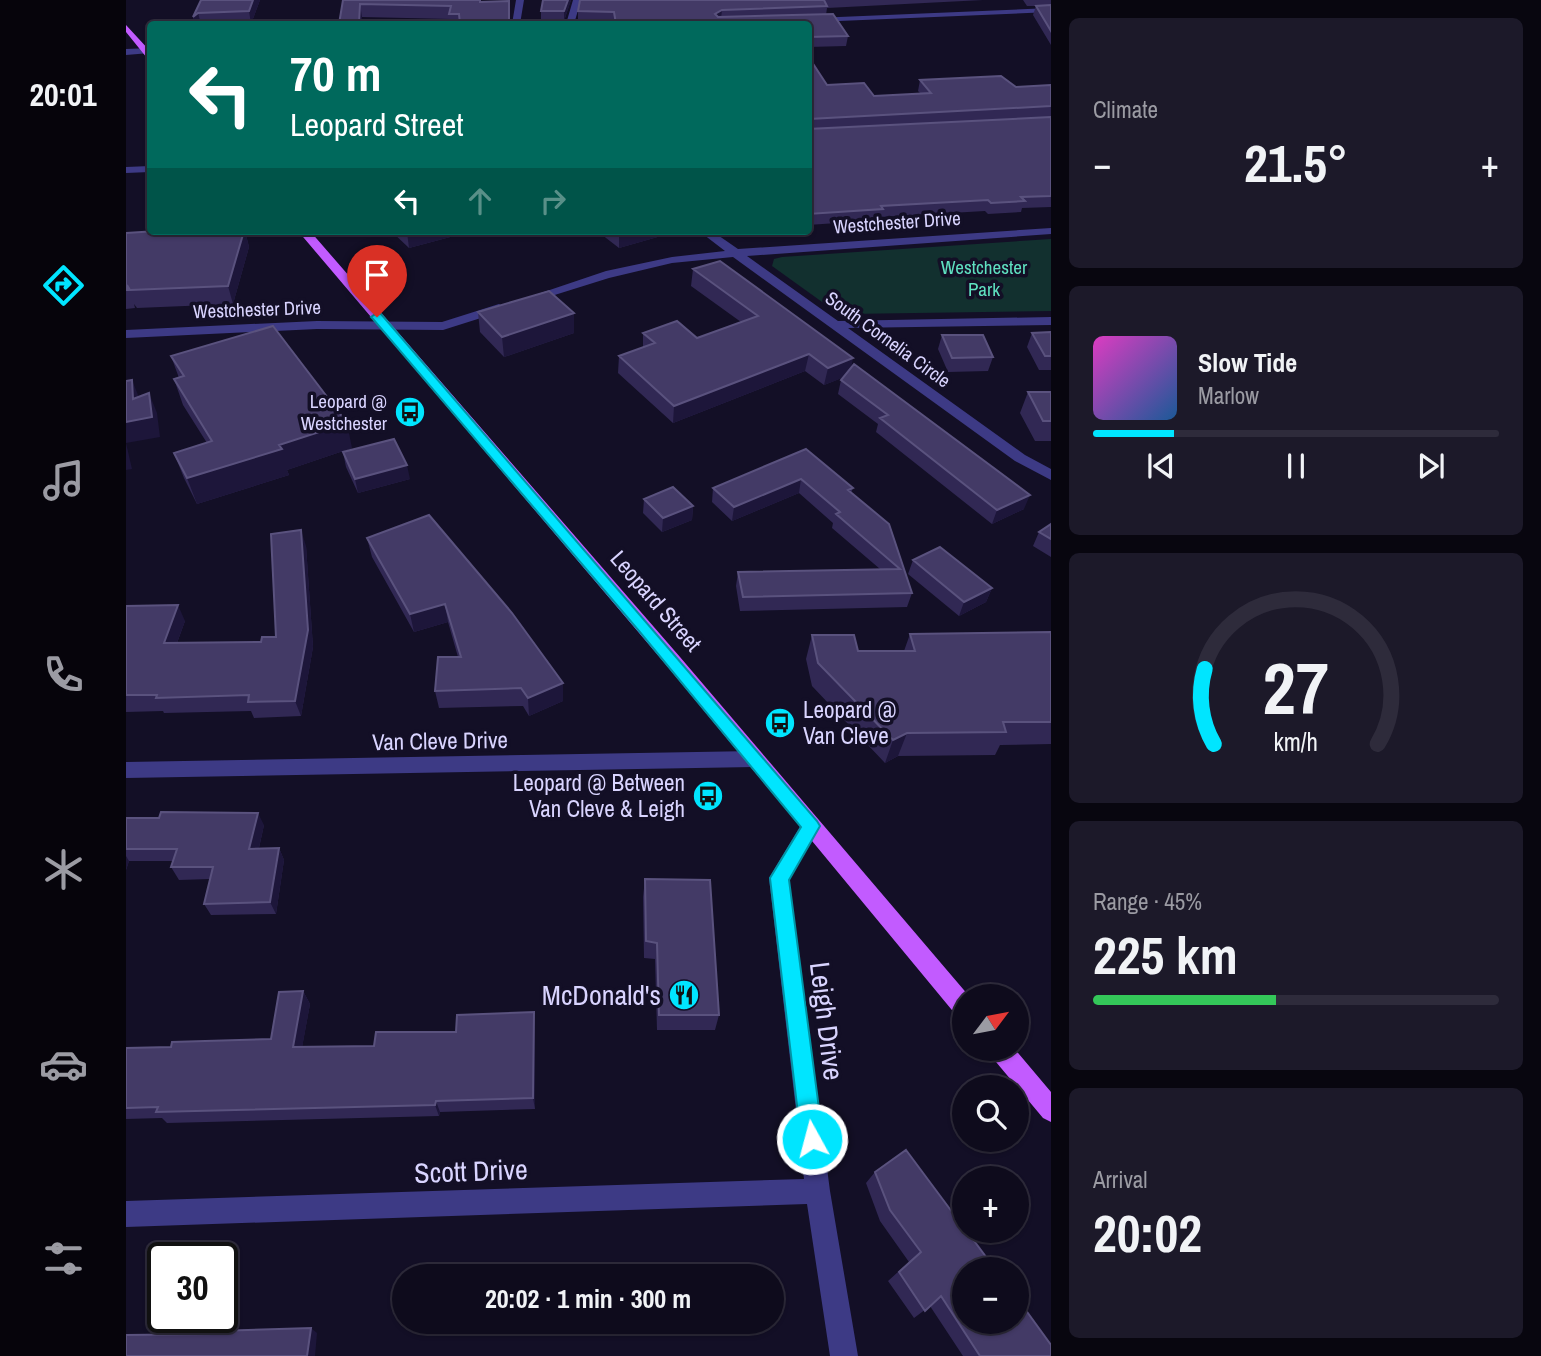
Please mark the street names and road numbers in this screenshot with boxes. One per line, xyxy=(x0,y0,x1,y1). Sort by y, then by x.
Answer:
street label: Westchester Drive xyxy=(832,205,962,239)
street label: South Cornelia Circle xyxy=(820,285,956,393)
street label: Westchester Drive xyxy=(193,294,321,324)
street label: Leopard Street xyxy=(604,543,709,658)
street label: Van Cleve Drive xyxy=(372,724,508,757)
street label: Leigh Drive xyxy=(801,960,853,1082)
street label: Scott Drive xyxy=(414,1150,528,1192)

